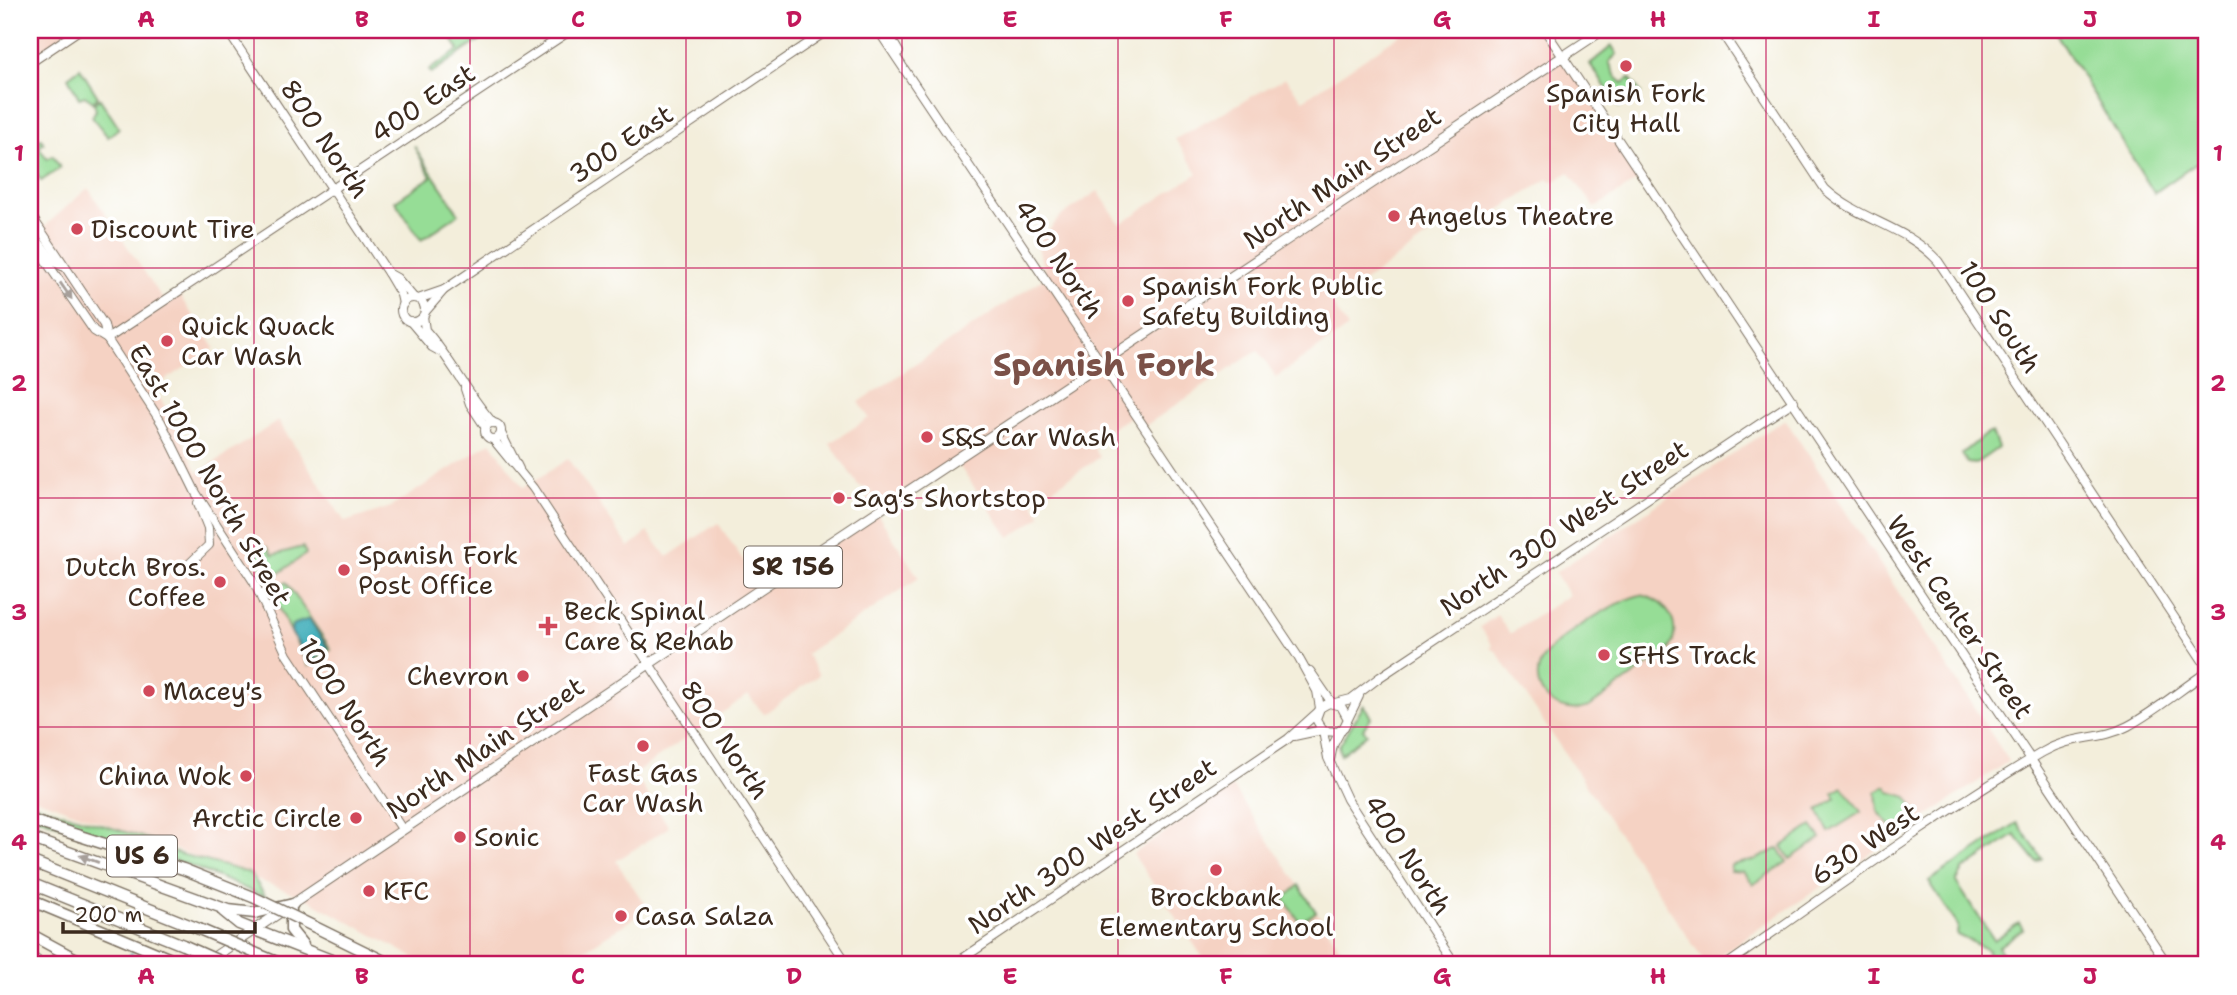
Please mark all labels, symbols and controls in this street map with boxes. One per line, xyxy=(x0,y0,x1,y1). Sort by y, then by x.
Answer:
text: A xyxy=(137,4,155,34)
text: B xyxy=(355,4,369,34)
text: C xyxy=(571,4,585,34)
text: D xyxy=(786,4,802,34)
text: E xyxy=(1002,4,1018,34)
text: F xyxy=(1219,4,1233,34)
text: G xyxy=(1433,4,1452,34)
text: H xyxy=(1650,4,1666,34)
text: I xyxy=(1868,4,1881,34)
text: J xyxy=(2083,4,2097,34)
street label: 400 East xyxy=(364,55,482,150)
marker: Spanish Fork City Hall xyxy=(1618,58,1634,74)
street label: 800 North xyxy=(273,72,378,205)
place label: Spanish Fork City Hall xyxy=(1546,75,1706,140)
street label: 300 East xyxy=(562,96,680,191)
street label: North Main Street xyxy=(1236,98,1448,257)
text: 1 xyxy=(14,138,24,168)
text: 1 xyxy=(2213,138,2223,168)
street label: 400 North xyxy=(1007,192,1112,325)
place label: Angelus Theatre xyxy=(1408,198,1614,233)
marker: Angelus Theatre xyxy=(1386,208,1402,224)
place label: Discount Tire xyxy=(91,211,255,246)
marker: Discount Tire xyxy=(69,221,85,237)
street label: 100 South xyxy=(1951,254,2050,380)
place label: Spanish Fork Public Safety Building xyxy=(1142,268,1383,333)
one-way arrow xyxy=(59,282,73,300)
marker: Spanish Fork Public Safety Building xyxy=(1120,293,1136,309)
place label: Quick Quack Car Wash xyxy=(181,308,335,373)
marker: Quick Quack Car Wash xyxy=(159,333,175,349)
street label: East 1000 North Street xyxy=(121,338,300,612)
district label: Spanish Fork xyxy=(993,342,1215,387)
text: 2 xyxy=(11,368,27,398)
text: 2 xyxy=(2210,368,2226,398)
place label: S&S Car Wash xyxy=(941,419,1116,454)
marker: S&S Car Wash xyxy=(919,429,935,445)
street label: North 300 West Street xyxy=(1433,431,1695,624)
place label: Sag's Shortstop xyxy=(853,480,1046,515)
marker: Sag's Shortstop xyxy=(831,490,847,506)
street label: West Center Street xyxy=(1879,508,2042,726)
place label: Spanish Fork Post Office xyxy=(358,537,518,602)
road number: SR 156 xyxy=(744,546,842,588)
place label: Dutch Bros. Coffee xyxy=(65,549,206,614)
marker: Spanish Fork Post Office xyxy=(336,562,352,578)
marker: Dutch Bros. Coffee xyxy=(212,574,228,590)
place label: Beck Spinal Care & Rehab xyxy=(564,593,734,658)
text: 3 xyxy=(11,597,27,627)
text: 3 xyxy=(2210,597,2226,627)
marker: Beck Spinal Care & Rehab xyxy=(538,616,558,636)
street label: 1000 North xyxy=(291,631,400,773)
place label: SFHS Track xyxy=(1618,637,1757,672)
marker: SFHS Track xyxy=(1596,647,1612,663)
place label: Chevron xyxy=(407,658,509,693)
street label: North Main Street xyxy=(379,668,591,827)
marker: Chevron xyxy=(515,668,531,684)
place label: Macey's xyxy=(163,673,263,708)
street label: 800 North xyxy=(673,673,778,806)
marker: Macey's xyxy=(141,683,157,699)
marker: Fast Gas Car Wash xyxy=(635,738,651,754)
street label: North 300 West Street xyxy=(961,749,1223,942)
place label: Fast Gas Car Wash xyxy=(582,755,704,820)
place label: China Wok xyxy=(98,758,232,793)
marker: China Wok xyxy=(238,768,254,784)
street label: 400 North xyxy=(1357,788,1460,922)
street label: 630 West xyxy=(1804,795,1926,893)
place label: Arctic Circle xyxy=(192,800,342,835)
marker: Arctic Circle xyxy=(348,810,364,826)
place label: Sonic xyxy=(474,819,540,854)
text: 4 xyxy=(11,827,27,857)
text: 4 xyxy=(2210,827,2226,857)
marker: Sonic xyxy=(452,829,468,845)
road number: US 6 xyxy=(107,836,177,876)
one-way arrow xyxy=(78,853,99,864)
marker: Brockbank Elementary School xyxy=(1208,862,1224,878)
place label: KFC xyxy=(383,873,429,908)
place label: Brockbank Elementary School xyxy=(1099,879,1333,944)
marker: KFC xyxy=(361,883,377,899)
scale bar xyxy=(63,890,256,934)
place label: Casa Salza xyxy=(635,898,773,933)
text: 200 m xyxy=(74,901,143,929)
marker: Casa Salza xyxy=(613,908,629,924)
text: A xyxy=(137,961,155,991)
text: B xyxy=(355,961,369,991)
text: C xyxy=(571,961,585,991)
text: D xyxy=(786,961,802,991)
text: E xyxy=(1002,961,1018,991)
text: F xyxy=(1219,961,1233,991)
text: G xyxy=(1433,961,1452,991)
text: H xyxy=(1650,961,1666,991)
text: I xyxy=(1868,961,1881,991)
text: J xyxy=(2083,961,2097,991)

